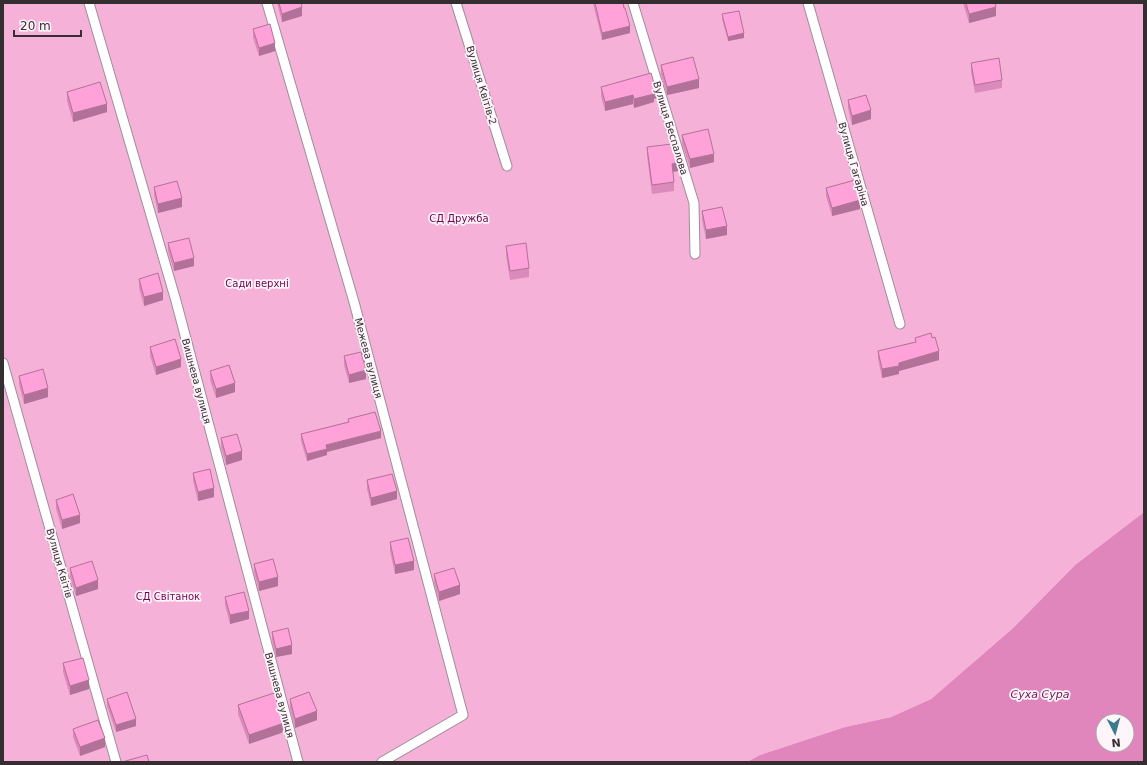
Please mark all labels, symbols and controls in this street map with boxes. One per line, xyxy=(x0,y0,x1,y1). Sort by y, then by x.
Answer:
scale bar xyxy=(14,12,81,38)
text: 20 m xyxy=(20,19,51,33)
street label: Вулиця Квітів-2 xyxy=(464,44,499,126)
street label: Вулиця Беспалова xyxy=(651,80,690,176)
street label: Вулиця Гагаріна xyxy=(836,121,871,208)
park label: СД Дружба xyxy=(429,213,489,224)
park label: Сади верхні xyxy=(225,278,289,289)
street label: Межева вулиця xyxy=(353,317,385,399)
street label: Вишнева вулиця xyxy=(180,337,213,425)
street label: Вулиця Квітів xyxy=(44,527,75,599)
park label: СД Світанок xyxy=(136,591,200,602)
street label: Вишнева вулиця xyxy=(263,651,296,739)
water label: Суха Сура xyxy=(1011,688,1070,701)
north arrow xyxy=(1095,713,1135,753)
text: N xyxy=(1111,736,1121,749)

